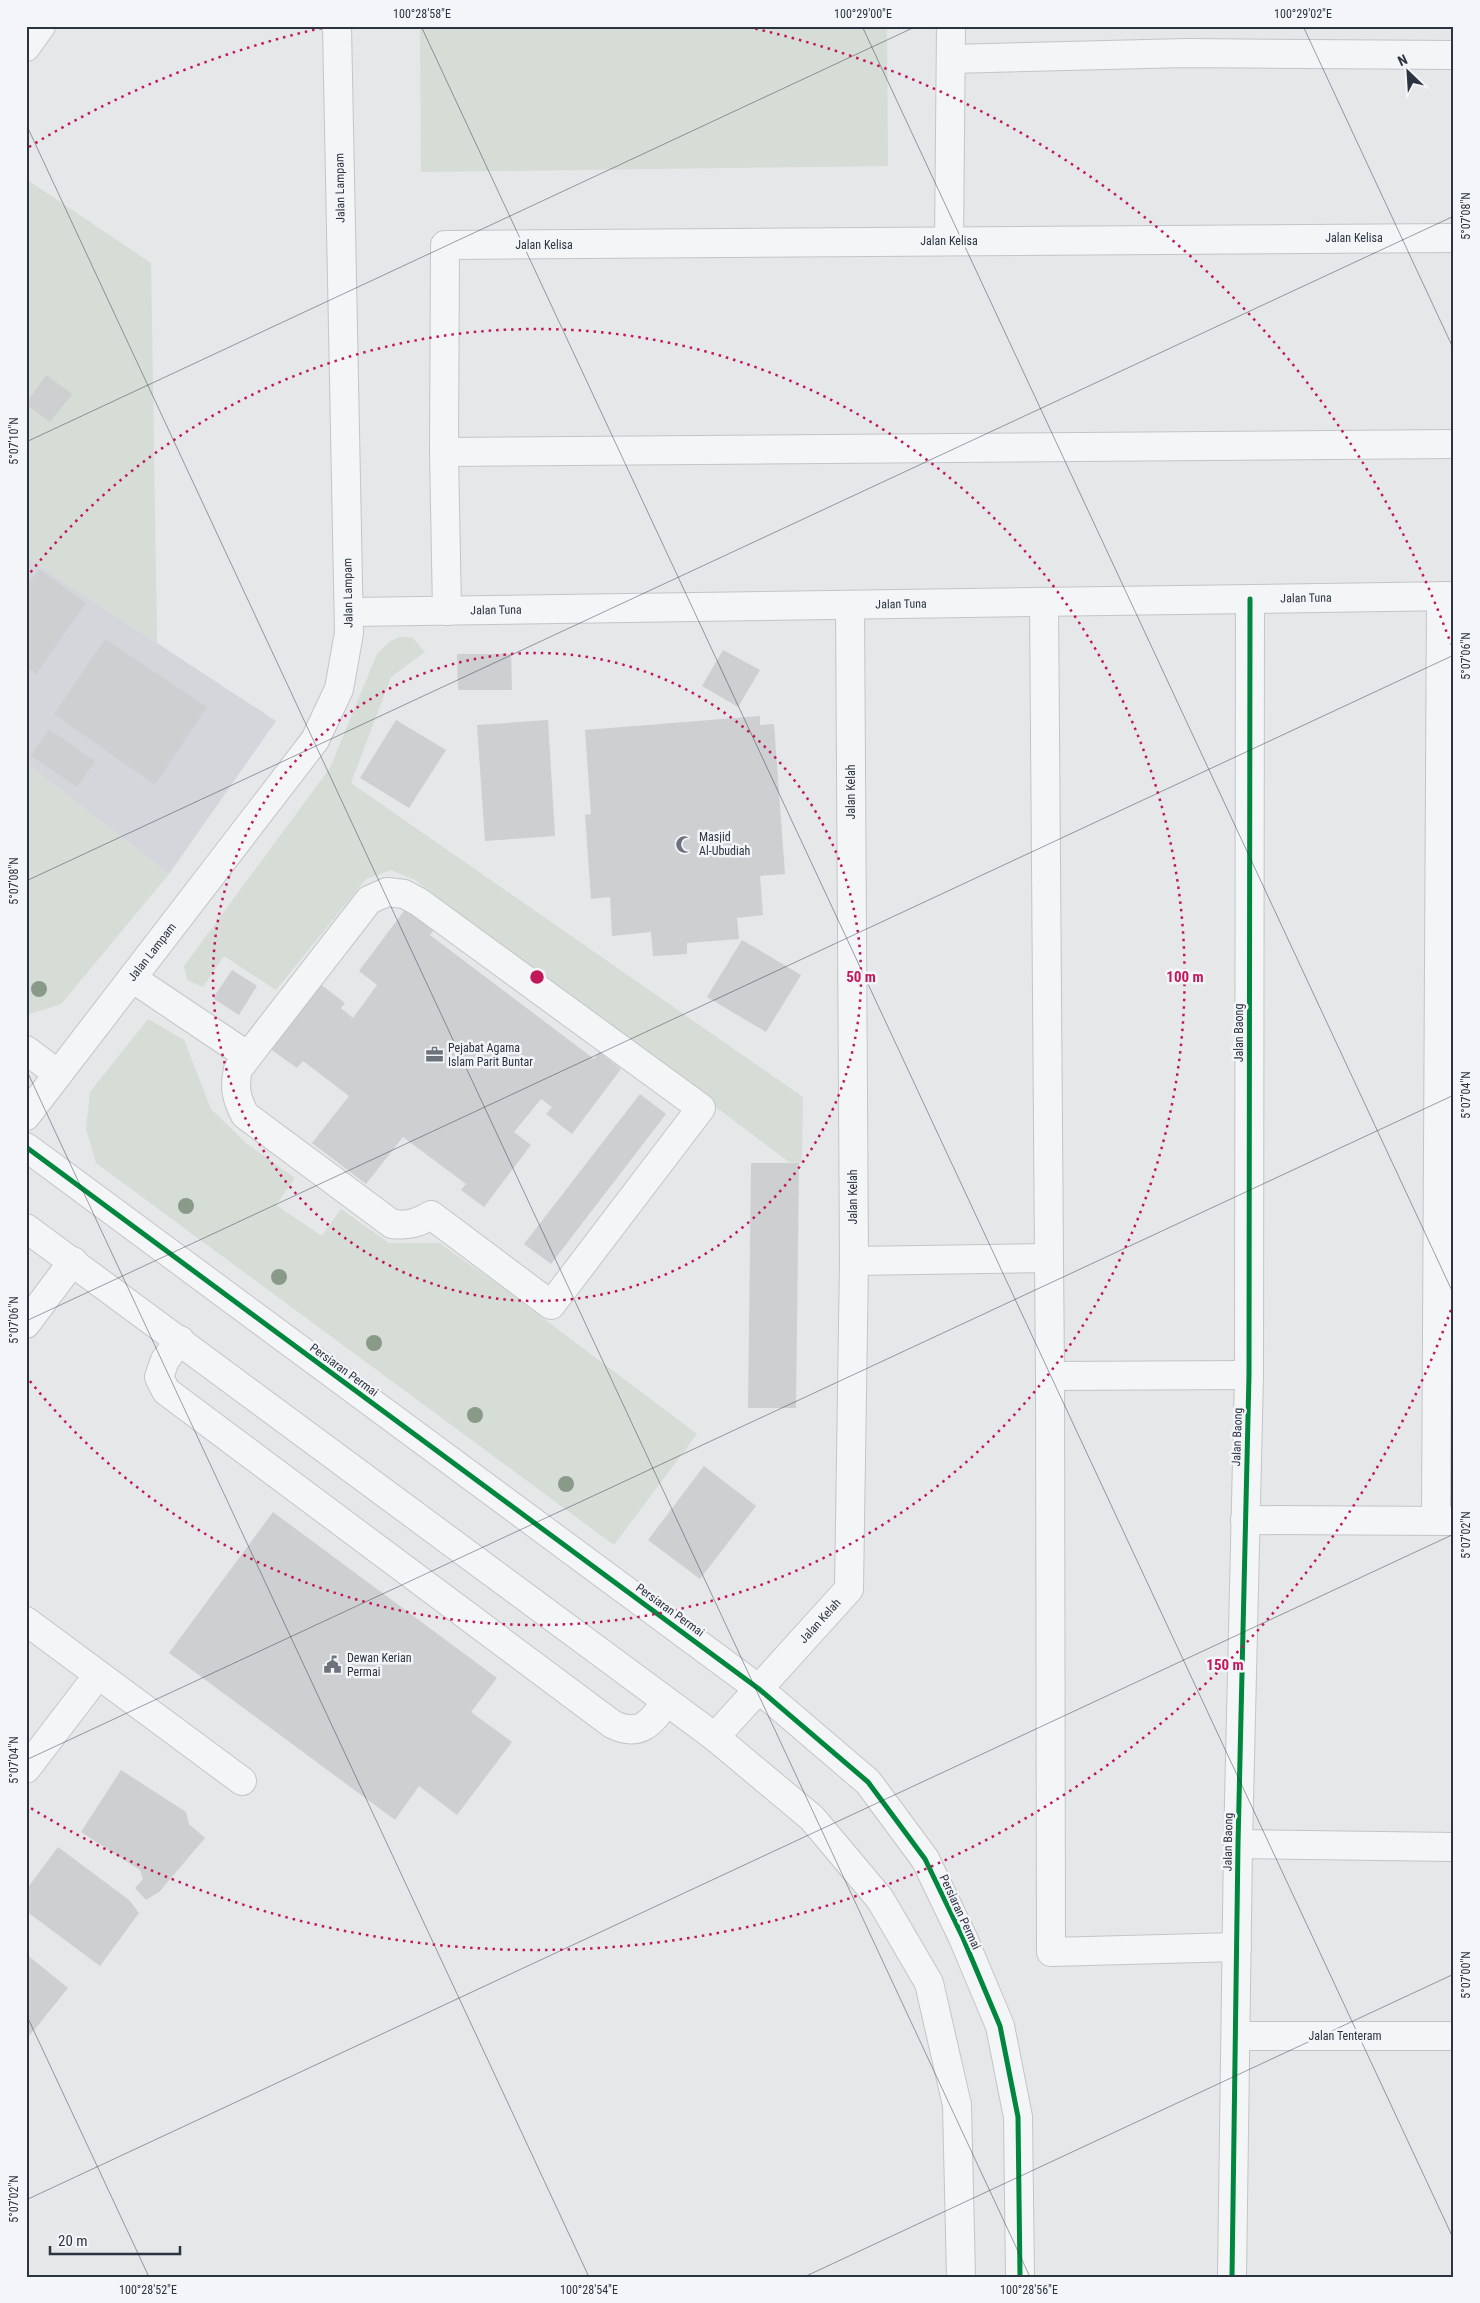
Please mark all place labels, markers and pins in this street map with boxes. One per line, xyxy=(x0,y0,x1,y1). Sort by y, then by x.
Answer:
place label: Masjid Al-Ubudiah xyxy=(699,830,751,858)
mosque icon: Masjid Al-Ubudiah xyxy=(675,834,695,854)
centre of rings xyxy=(528,968,546,986)
place label: Pejabat Agama Islam Parit Buntar xyxy=(448,1041,533,1069)
office icon: Pejabat Agama Islam Parit Buntar xyxy=(424,1045,444,1065)
place label: Dewan Kerian Permai xyxy=(347,1651,412,1679)
public building icon: Dewan Kerian Permai xyxy=(323,1655,343,1675)

